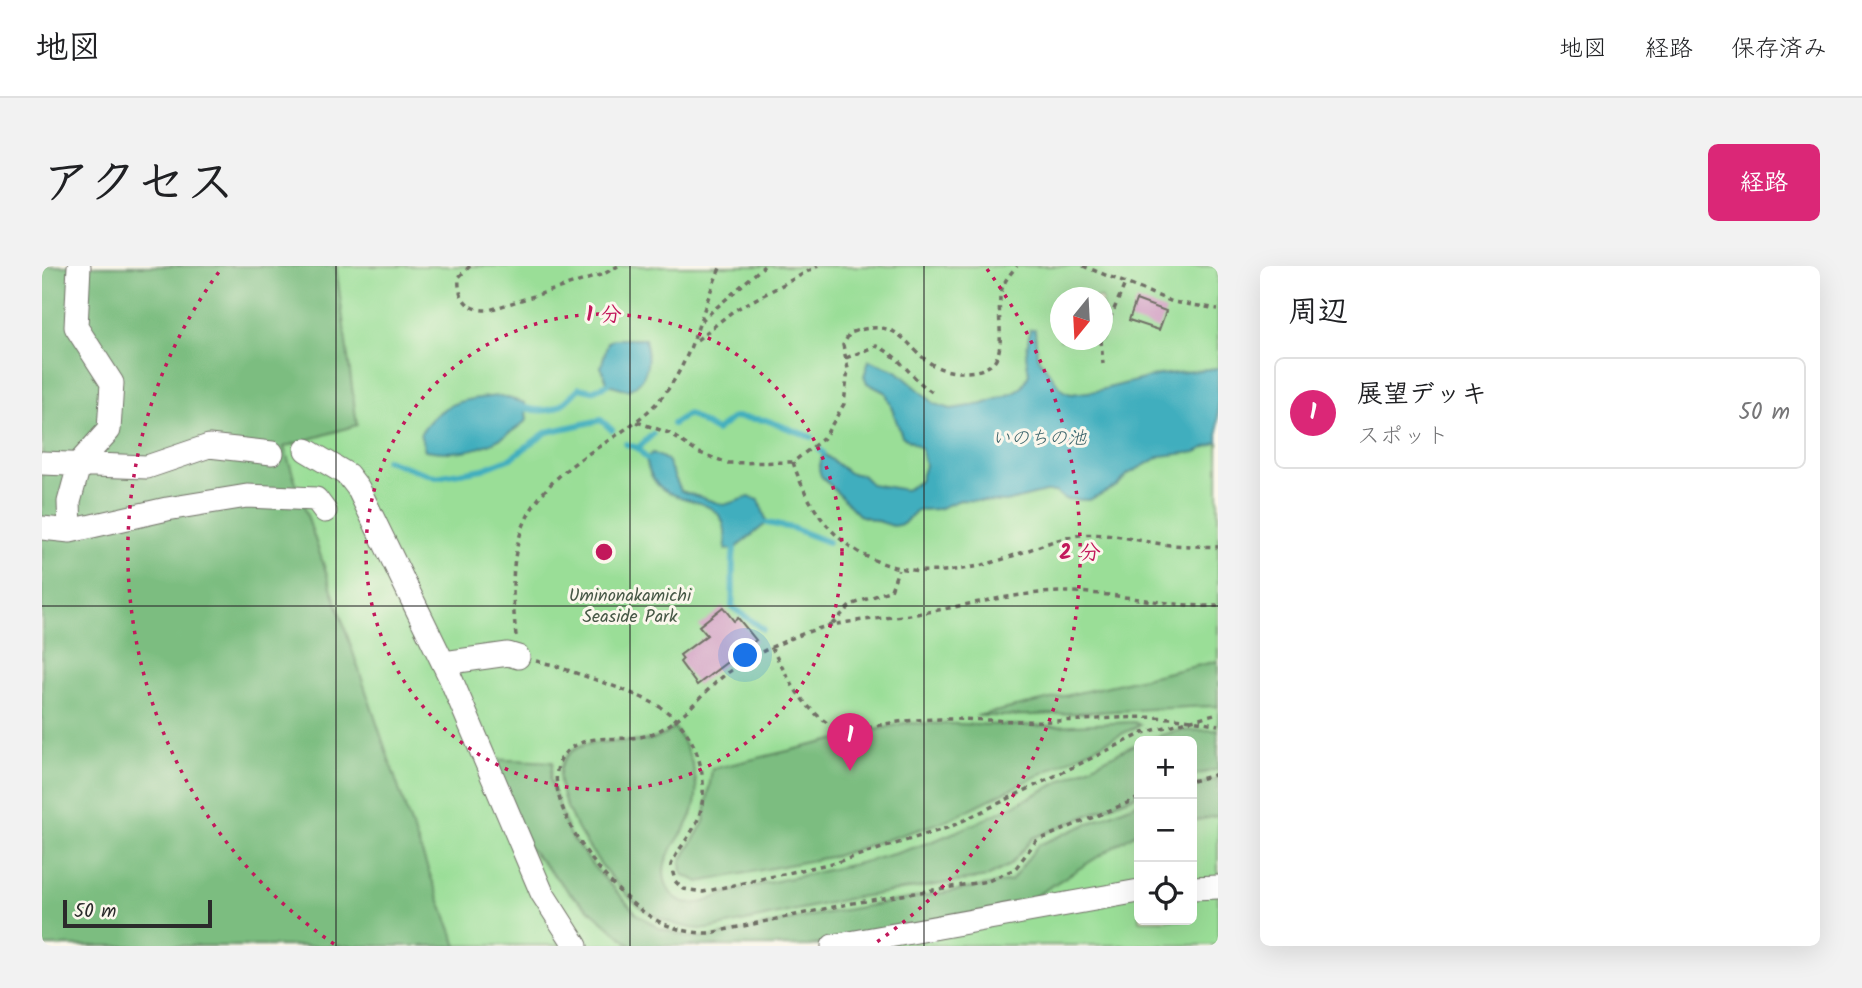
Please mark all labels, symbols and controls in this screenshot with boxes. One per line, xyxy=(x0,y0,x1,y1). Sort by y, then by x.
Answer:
text: 地図 xyxy=(35,23,101,76)
text: 地図 xyxy=(1559,30,1607,69)
text: 経路 xyxy=(1645,30,1693,69)
text: 保存済み xyxy=(1731,30,1827,69)
button: 経路 xyxy=(1708,144,1820,221)
text: アクセス xyxy=(42,146,235,224)
north arrow xyxy=(1050,287,1113,350)
text: 周辺 xyxy=(1288,289,1348,337)
text: 1 分 xyxy=(586,299,622,332)
text: 展望デッキ xyxy=(1357,374,1487,416)
text: 1 xyxy=(1310,395,1316,431)
text: 50 m xyxy=(1739,395,1790,431)
text: スポット xyxy=(1357,419,1449,455)
water label: いのちの池 xyxy=(991,424,1087,454)
text: 2 分 xyxy=(1059,537,1101,570)
centre of rings xyxy=(592,540,616,564)
park label: Uminonakamichi Seaside Park xyxy=(569,582,692,632)
your location xyxy=(728,638,762,672)
pin: 1 xyxy=(827,713,873,771)
map controls xyxy=(1134,736,1197,925)
button: + xyxy=(1134,736,1197,799)
button: − xyxy=(1134,799,1197,862)
button: locate xyxy=(1134,862,1197,925)
scale bar xyxy=(63,897,212,929)
text: 50 m xyxy=(74,897,116,927)

